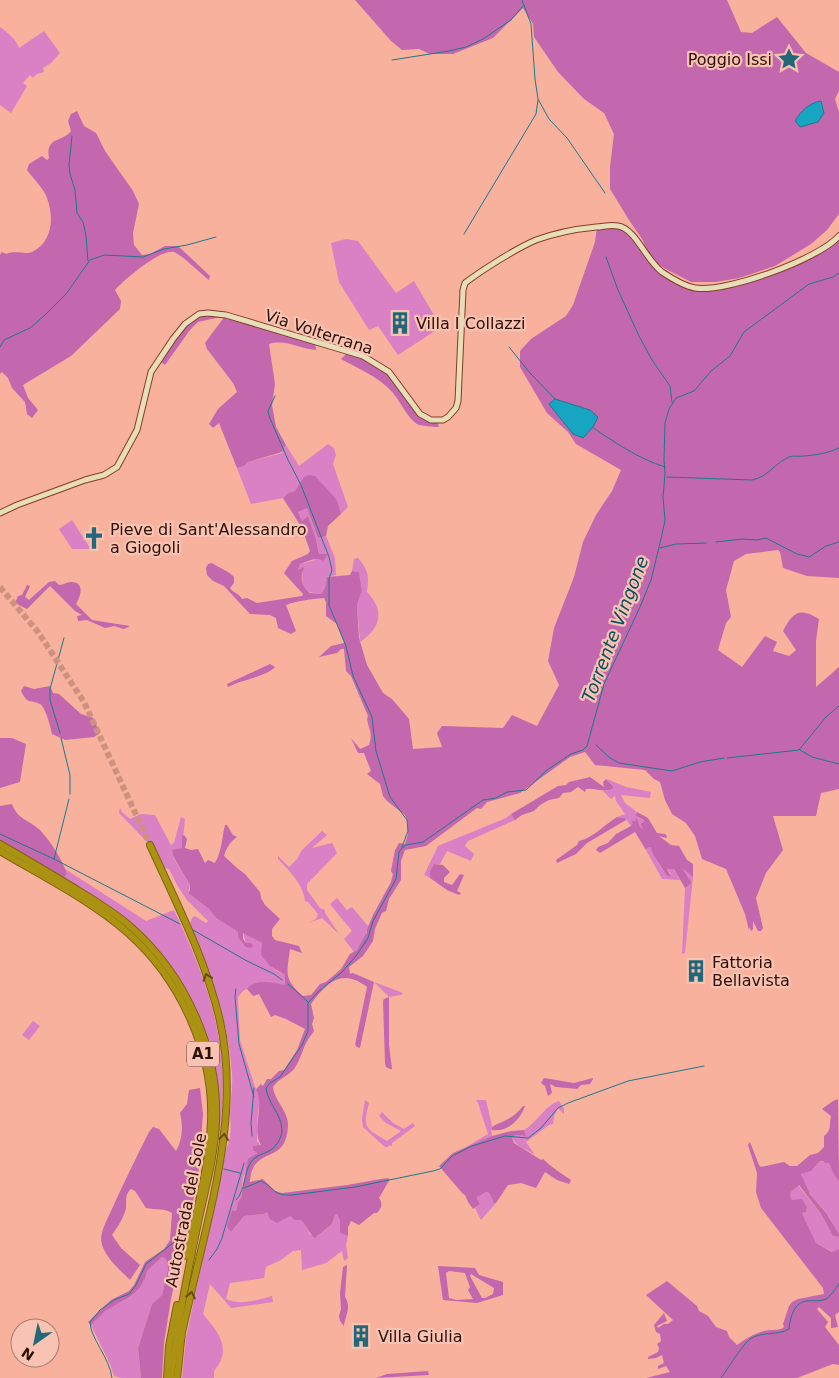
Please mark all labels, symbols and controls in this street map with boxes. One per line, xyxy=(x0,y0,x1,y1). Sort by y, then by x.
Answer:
place icon: Poggio Issi xyxy=(776,46,802,72)
place label: Poggio Issi xyxy=(688,50,772,69)
street label: Via Volterrana xyxy=(263,306,375,358)
building icon: Villa I Collazzi xyxy=(387,310,413,336)
place label: Villa I Collazzi xyxy=(416,314,526,333)
place label: Pieve di Sant'Alessandro a Giogoli xyxy=(110,520,306,557)
church icon: Pieve di Sant'Alessandro a Giogoli xyxy=(81,525,107,551)
water label: Torrente Vingone xyxy=(577,553,653,705)
place label: Fattoria Bellavista xyxy=(712,953,790,990)
building icon: Fattoria Bellavista xyxy=(683,958,709,984)
one-way arrow xyxy=(202,973,212,981)
road number: A1 xyxy=(187,1042,219,1066)
street label: Autostrada del Sole xyxy=(162,1131,210,1289)
one-way arrow xyxy=(218,1132,229,1140)
one-way arrow xyxy=(185,1291,196,1300)
north arrow xyxy=(10,1318,60,1368)
building icon: Villa Giulia xyxy=(348,1323,374,1349)
place label: Villa Giulia xyxy=(378,1327,463,1346)
text: N xyxy=(19,1344,37,1364)

